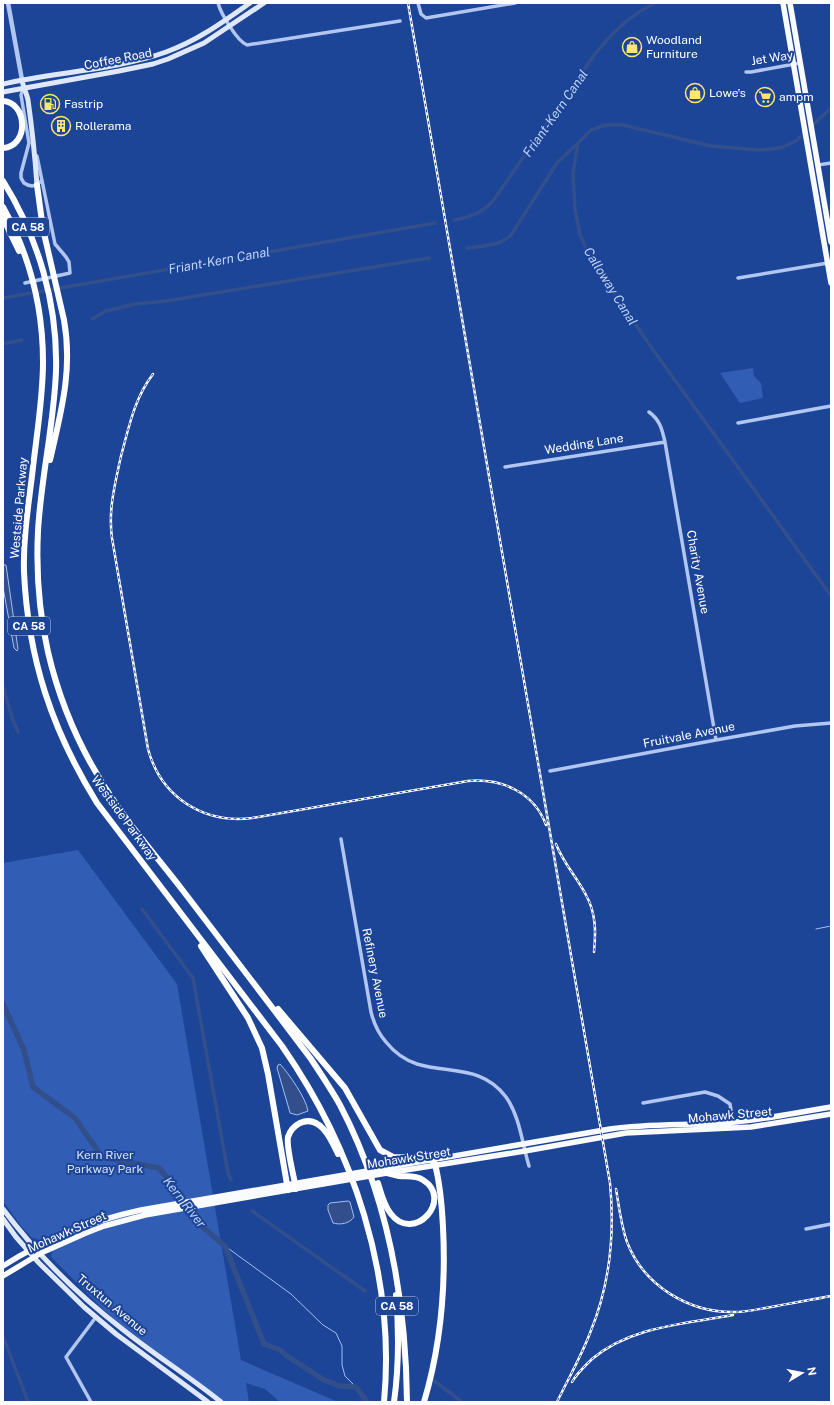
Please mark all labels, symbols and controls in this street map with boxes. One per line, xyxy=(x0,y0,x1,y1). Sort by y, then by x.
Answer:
place label: Woodland Furniture xyxy=(646,33,702,61)
shop icon: Woodland Furniture xyxy=(621,36,643,58)
street label: Coffee Road xyxy=(83,46,153,72)
street label: Jet Way xyxy=(750,48,795,68)
water label: Friant-Kern Canal xyxy=(520,67,591,160)
shop icon: Lowe's xyxy=(684,82,706,104)
place label: Lowe's xyxy=(709,86,746,100)
supermarket icon: ampm xyxy=(754,86,776,108)
place label: ampm xyxy=(779,90,814,104)
fuel station icon: Fastrip xyxy=(39,93,61,115)
place label: Fastrip xyxy=(64,97,103,111)
building icon: Rollerama xyxy=(50,115,72,137)
place label: Rollerama xyxy=(75,119,131,133)
road number: CA 58 xyxy=(7,218,49,236)
water label: Friant-Kern Canal xyxy=(167,244,271,277)
water label: Calloway Canal xyxy=(581,244,641,328)
street label: Wedding Lane xyxy=(544,431,625,457)
street label: Westside Parkway xyxy=(8,456,30,559)
street label: Charity Avenue xyxy=(684,529,712,615)
road number: CA 58 xyxy=(8,617,50,635)
street label: Fruitvale Avenue xyxy=(642,719,736,751)
street label: Westside Parkway xyxy=(88,773,160,864)
street label: Refinery Avenue xyxy=(359,927,391,1019)
street label: Mohawk Street xyxy=(687,1104,773,1126)
street label: Mohawk Street xyxy=(366,1144,452,1172)
park label: Kern River Parkway Park xyxy=(67,1148,143,1176)
water label: Kern River xyxy=(160,1174,209,1231)
street label: Mohawk Street xyxy=(25,1208,109,1256)
street label: Truxtun Avenue xyxy=(74,1271,150,1339)
road number: CA 58 xyxy=(376,1297,418,1315)
north arrow xyxy=(782,1353,822,1393)
text: N xyxy=(805,1366,819,1377)

